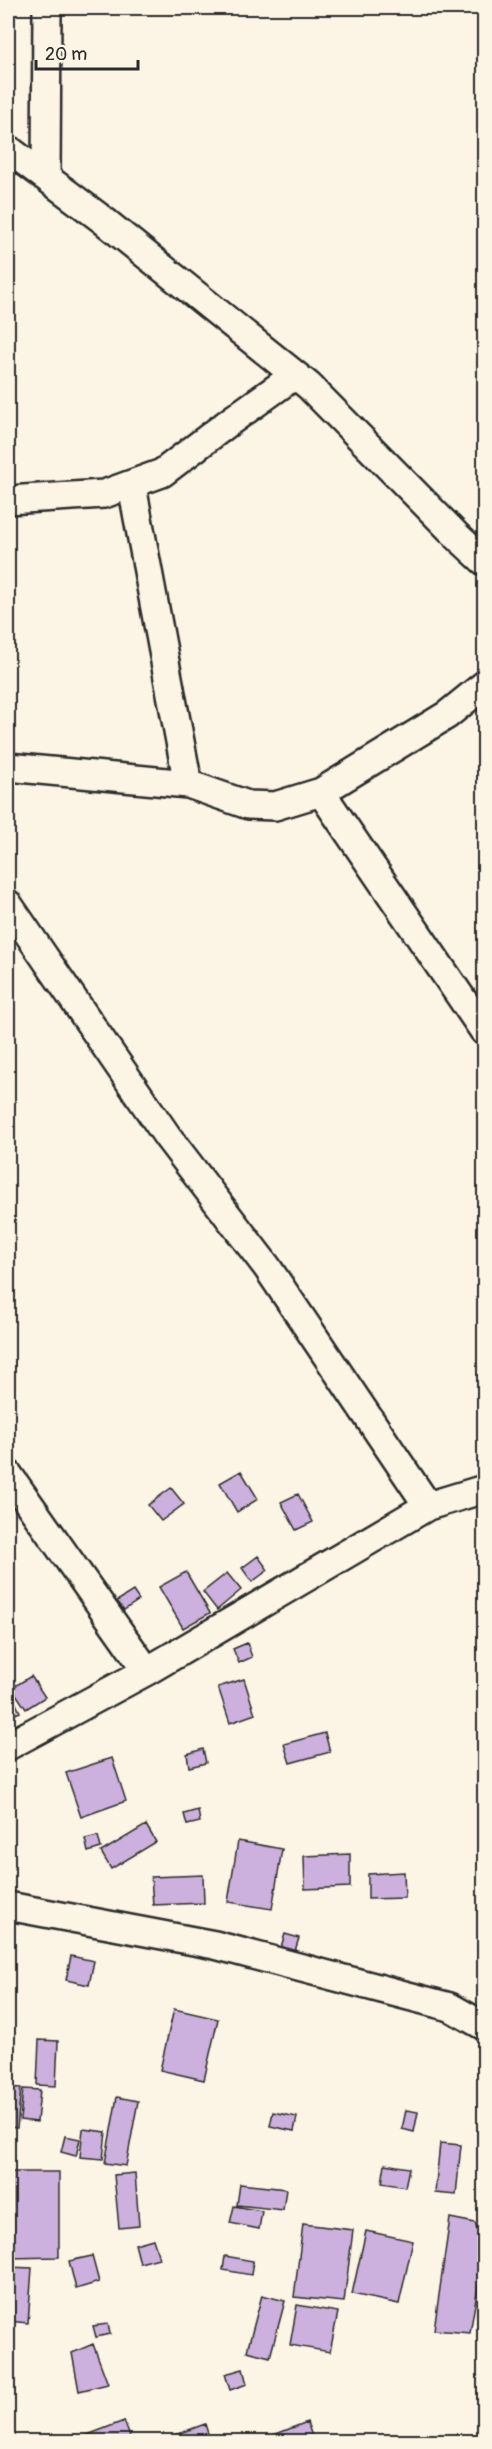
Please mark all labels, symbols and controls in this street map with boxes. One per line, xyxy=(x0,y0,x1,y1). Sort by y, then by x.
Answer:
scale bar xyxy=(36,33,138,71)
text: 20 m xyxy=(45,43,87,66)

